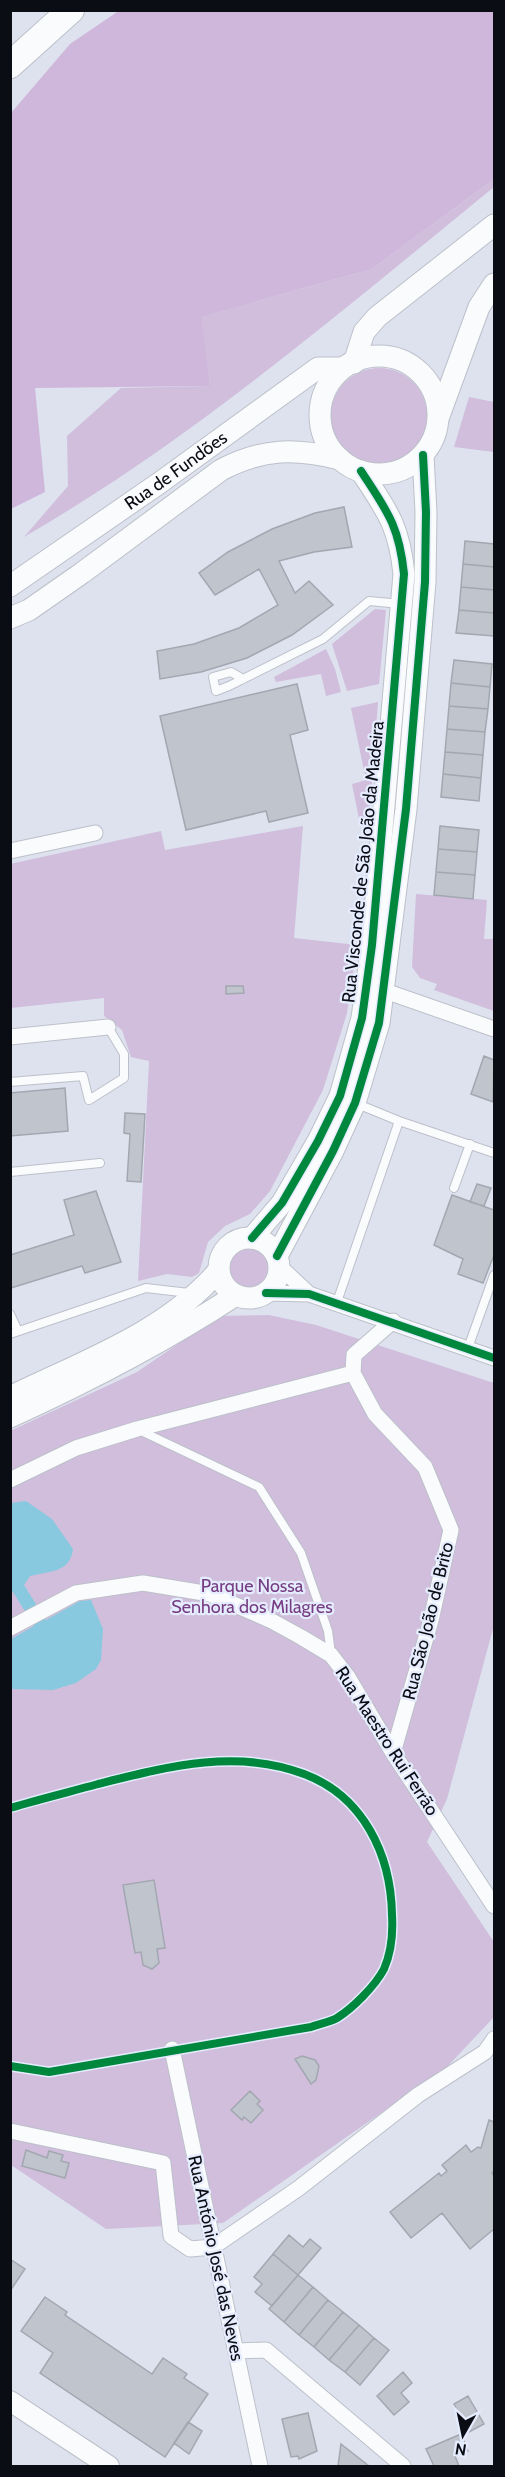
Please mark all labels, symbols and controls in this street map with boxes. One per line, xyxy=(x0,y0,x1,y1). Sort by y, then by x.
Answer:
street label: Rua de Fundões xyxy=(120,427,231,515)
street label: Rua Visconde de São João da Madeira xyxy=(337,720,389,1004)
street label: Rua São João de Brito xyxy=(398,1540,458,1702)
park label: Parque Nossa Senhora dos Milagres xyxy=(171,1575,333,1618)
street label: Rua Maestro Rui Ferrão xyxy=(330,1662,444,1820)
street label: Rua António José das Neves xyxy=(183,2153,249,2363)
north arrow xyxy=(433,2405,493,2465)
text: N xyxy=(454,2439,468,2460)

